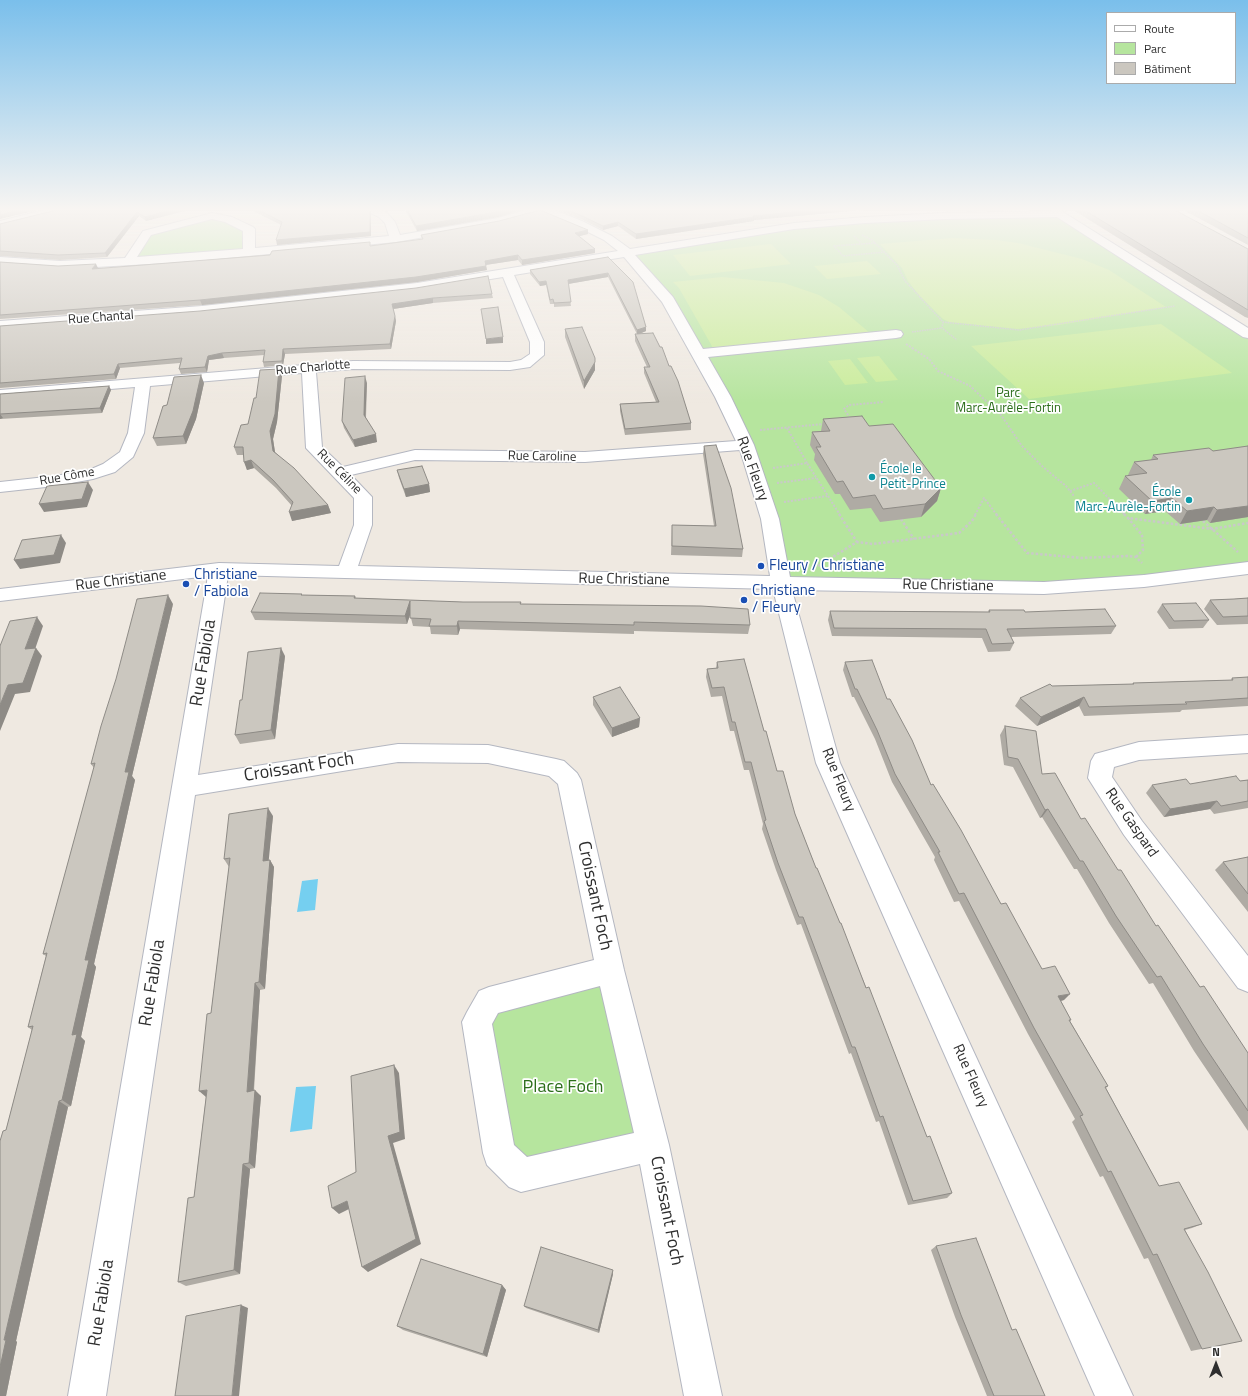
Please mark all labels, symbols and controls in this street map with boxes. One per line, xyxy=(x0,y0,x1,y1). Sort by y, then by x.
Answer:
legend xyxy=(1106,12,1236,84)
text: Route xyxy=(1144,19,1174,38)
text: Parc xyxy=(1144,39,1166,58)
text: Bâtiment xyxy=(1144,59,1191,78)
street label: Rue Chantal xyxy=(68,308,134,328)
street label: Rue Charlotte xyxy=(275,357,351,379)
park label: Parc Marc-Aurèle-Fortin xyxy=(955,386,1061,417)
street label: Rue Fleury xyxy=(732,434,772,504)
street label: Rue Céline xyxy=(313,446,365,498)
street label: Rue Caroline xyxy=(508,449,576,465)
place label: École le Petit-Prince xyxy=(880,462,946,493)
street label: Rue Côme xyxy=(38,464,96,490)
marker: École le Petit-Prince xyxy=(867,472,877,482)
place label: École Marc-Aurèle-Fortin xyxy=(1075,485,1181,516)
marker: École Marc-Aurèle-Fortin xyxy=(1184,495,1194,505)
place label: Fleury / Christiane xyxy=(769,557,884,575)
marker: Fleury / Christiane xyxy=(756,561,766,571)
street label: Rue Christiane xyxy=(75,566,167,596)
place label: Christiane / Fabiola xyxy=(194,566,257,601)
street label: Rue Christiane xyxy=(578,570,670,590)
street label: Rue Christiane xyxy=(902,576,994,596)
marker: Christiane / Fabiola xyxy=(181,579,191,589)
place label: Christiane / Fleury xyxy=(752,582,815,617)
marker: Christiane / Fleury xyxy=(739,595,749,605)
street label: Rue Fabiola xyxy=(186,618,222,708)
street label: Rue Fleury xyxy=(817,745,859,815)
street label: Croissant Foch xyxy=(242,749,356,787)
street label: Rue Gaspard xyxy=(1101,785,1161,861)
street label: Croissant Foch xyxy=(572,839,616,953)
street label: Rue Fabiola xyxy=(135,938,171,1028)
street label: Rue Fleury xyxy=(948,1042,992,1110)
park label: Place Foch xyxy=(523,1077,603,1099)
street label: Croissant Foch xyxy=(645,1154,687,1268)
street label: Rue Fabiola xyxy=(84,1258,120,1348)
north arrow xyxy=(1196,1344,1236,1384)
text: N xyxy=(1212,1344,1220,1360)

